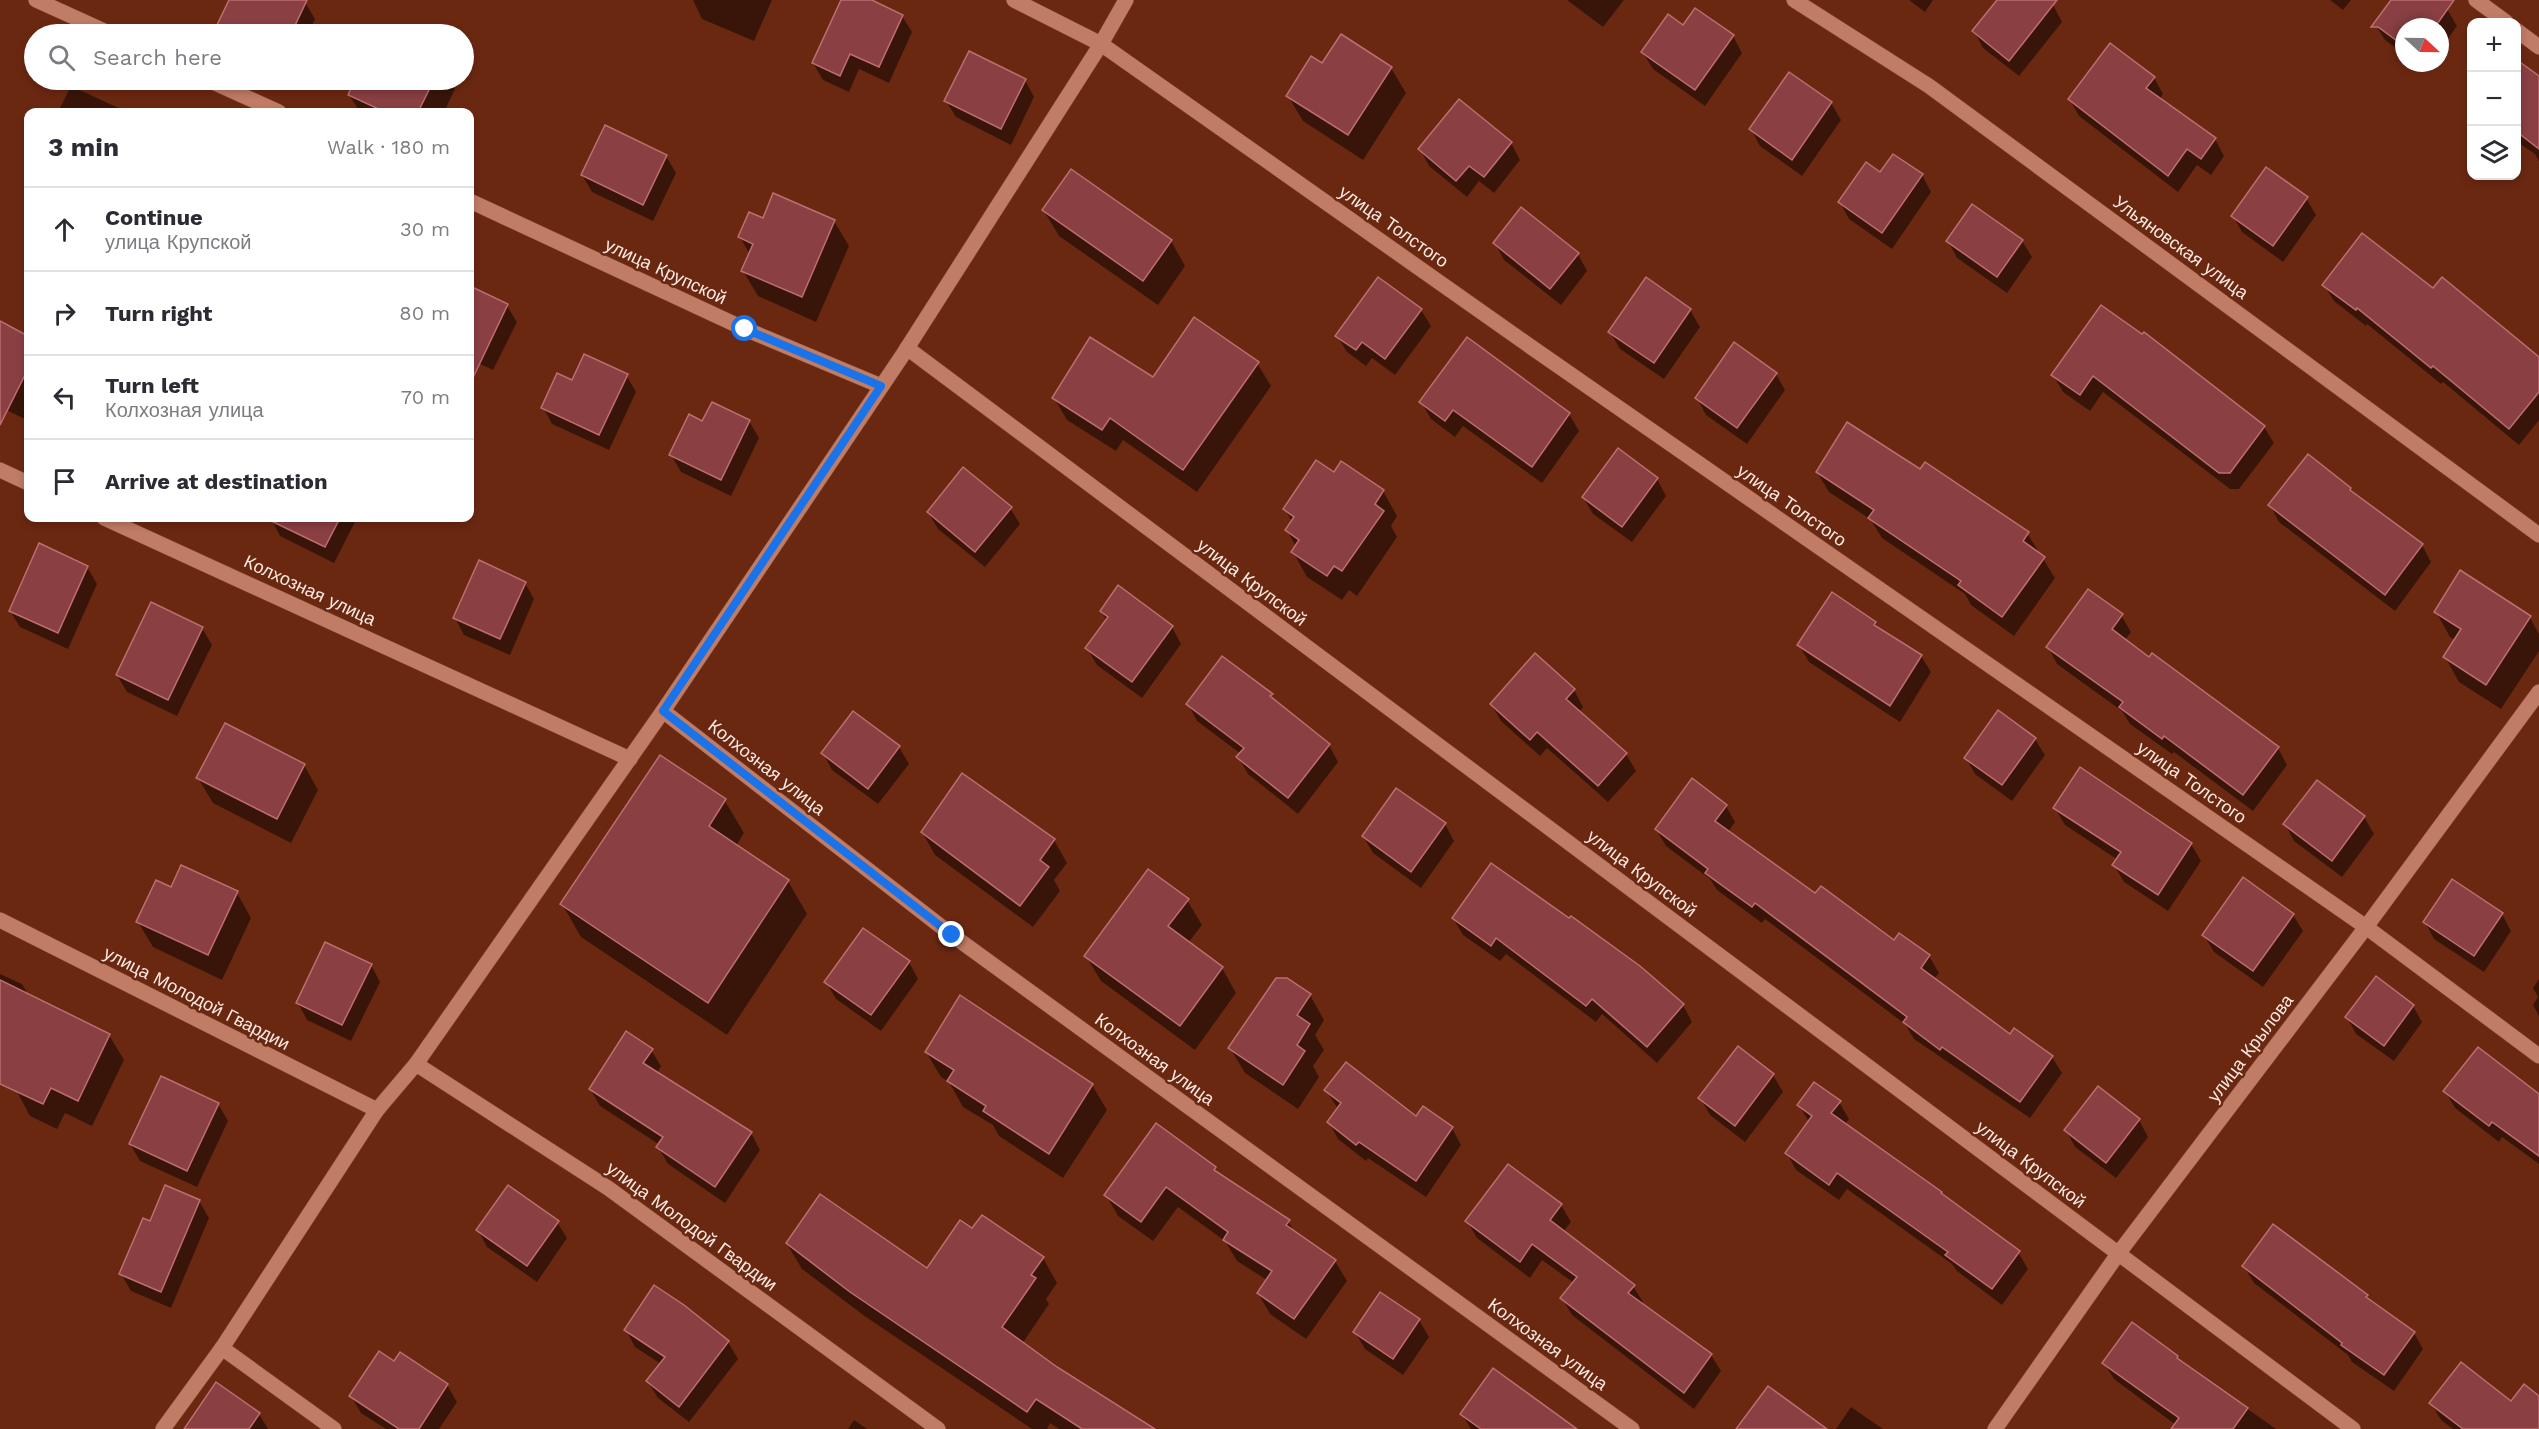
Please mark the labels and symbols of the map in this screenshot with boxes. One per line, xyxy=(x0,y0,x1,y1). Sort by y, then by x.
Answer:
north arrow xyxy=(2395,18,2449,72)
street label: улица Толстого xyxy=(1335,181,1453,271)
street label: Ульяновская улица xyxy=(2109,191,2253,304)
street label: улица Крупской xyxy=(602,234,730,308)
route start xyxy=(731,315,757,341)
street label: улица Толстого xyxy=(1733,460,1851,550)
street label: улица Крупской xyxy=(1193,534,1311,630)
street label: Колхозная улица xyxy=(241,550,380,630)
street label: Колхозная улица xyxy=(704,715,830,820)
street label: улица Толстого xyxy=(2133,737,2251,827)
street label: улица Крупской xyxy=(1583,825,1701,921)
route end xyxy=(938,921,964,947)
street label: улица Молодой Гвардии xyxy=(101,942,293,1054)
street label: улица Крылова xyxy=(2203,989,2298,1106)
street label: Колхозная улица xyxy=(1091,1009,1220,1110)
street label: улица Крупской xyxy=(1972,1116,2090,1212)
street label: улица Молодой Гвардии xyxy=(603,1157,781,1295)
street label: Колхозная улица xyxy=(1484,1294,1613,1395)

